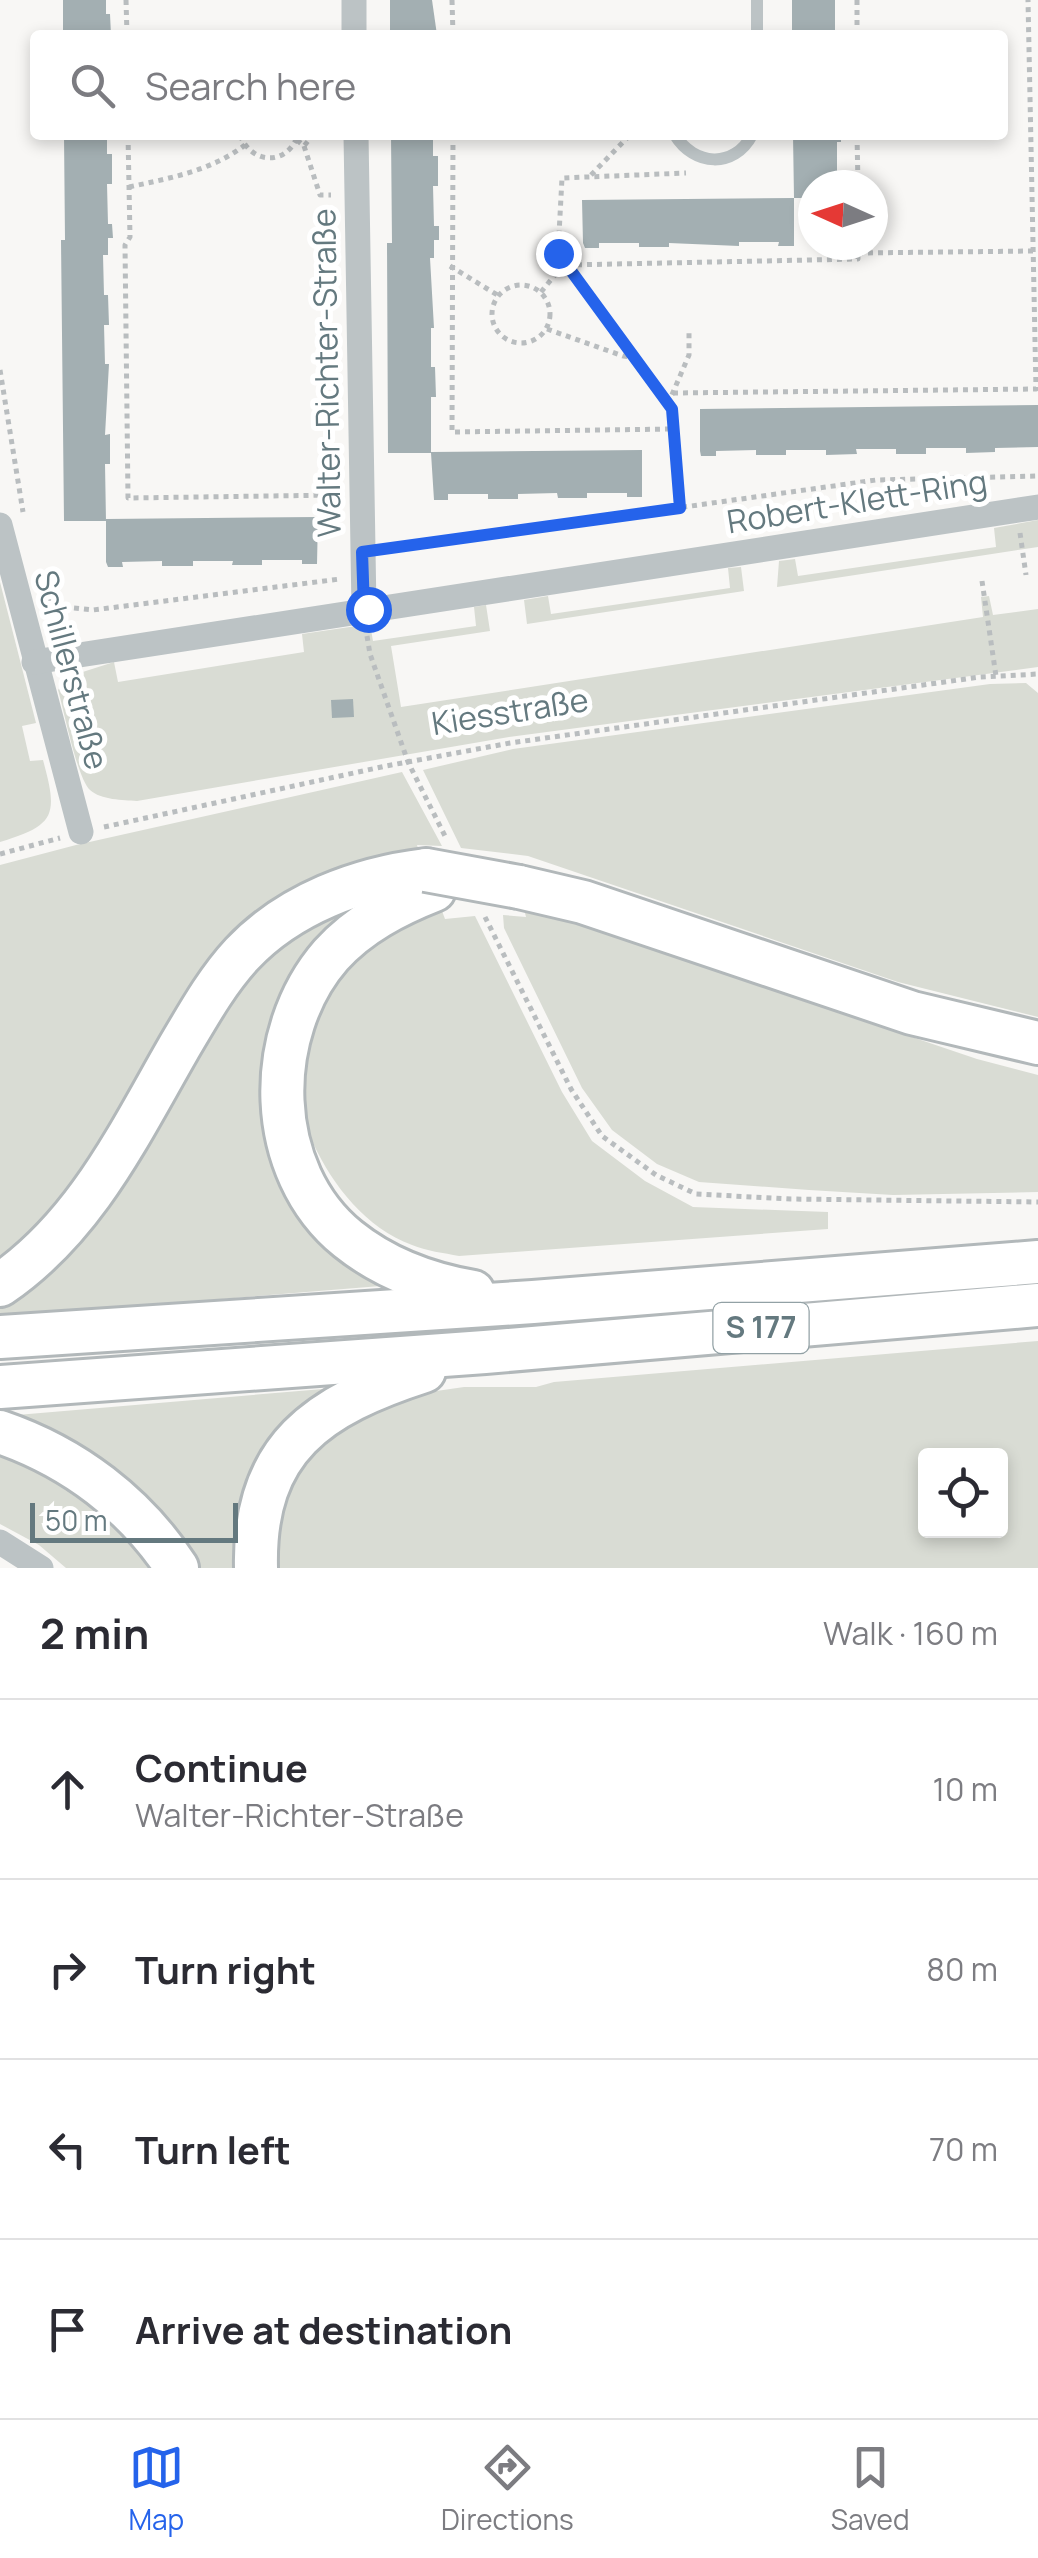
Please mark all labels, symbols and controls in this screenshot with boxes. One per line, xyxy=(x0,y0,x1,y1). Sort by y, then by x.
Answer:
search box xyxy=(30,30,1008,140)
icon: search xyxy=(65,58,120,113)
text: Search here xyxy=(145,59,356,111)
north arrow xyxy=(798,170,888,260)
street label: Walter-Richter-Straße xyxy=(301,208,351,538)
route end xyxy=(536,231,582,277)
street label: Robert-Klett-Ring xyxy=(724,459,990,543)
street label: Schillerstraße xyxy=(24,565,120,774)
route start xyxy=(346,587,392,633)
street label: Kiesstraße xyxy=(428,677,591,745)
road number: S 177 xyxy=(714,1303,808,1353)
map controls xyxy=(918,1448,1008,1538)
button: locate xyxy=(918,1448,1008,1538)
scale bar xyxy=(30,1498,238,1542)
text: 50 m xyxy=(45,1501,108,1539)
text: 2 min xyxy=(40,1604,149,1662)
text: Walk · 160 m xyxy=(823,1611,998,1655)
text: Continue xyxy=(135,1741,308,1793)
icon: ahead xyxy=(40,1762,95,1817)
text: 10 m xyxy=(932,1767,998,1811)
text: Walter-Richter-Straße xyxy=(135,1793,464,1837)
icon: right xyxy=(40,1942,95,1997)
text: Turn right xyxy=(135,1943,316,1995)
text: 80 m xyxy=(926,1947,998,1991)
icon: left xyxy=(40,2122,95,2177)
text: Turn left xyxy=(135,2123,291,2175)
text: 70 m xyxy=(929,2127,998,2171)
icon: arrive xyxy=(40,2302,95,2357)
text: Arrive at destination xyxy=(135,2303,512,2355)
tab: Map xyxy=(128,2440,184,2538)
tab: Directions xyxy=(441,2440,574,2538)
tab: Saved xyxy=(831,2440,910,2538)

